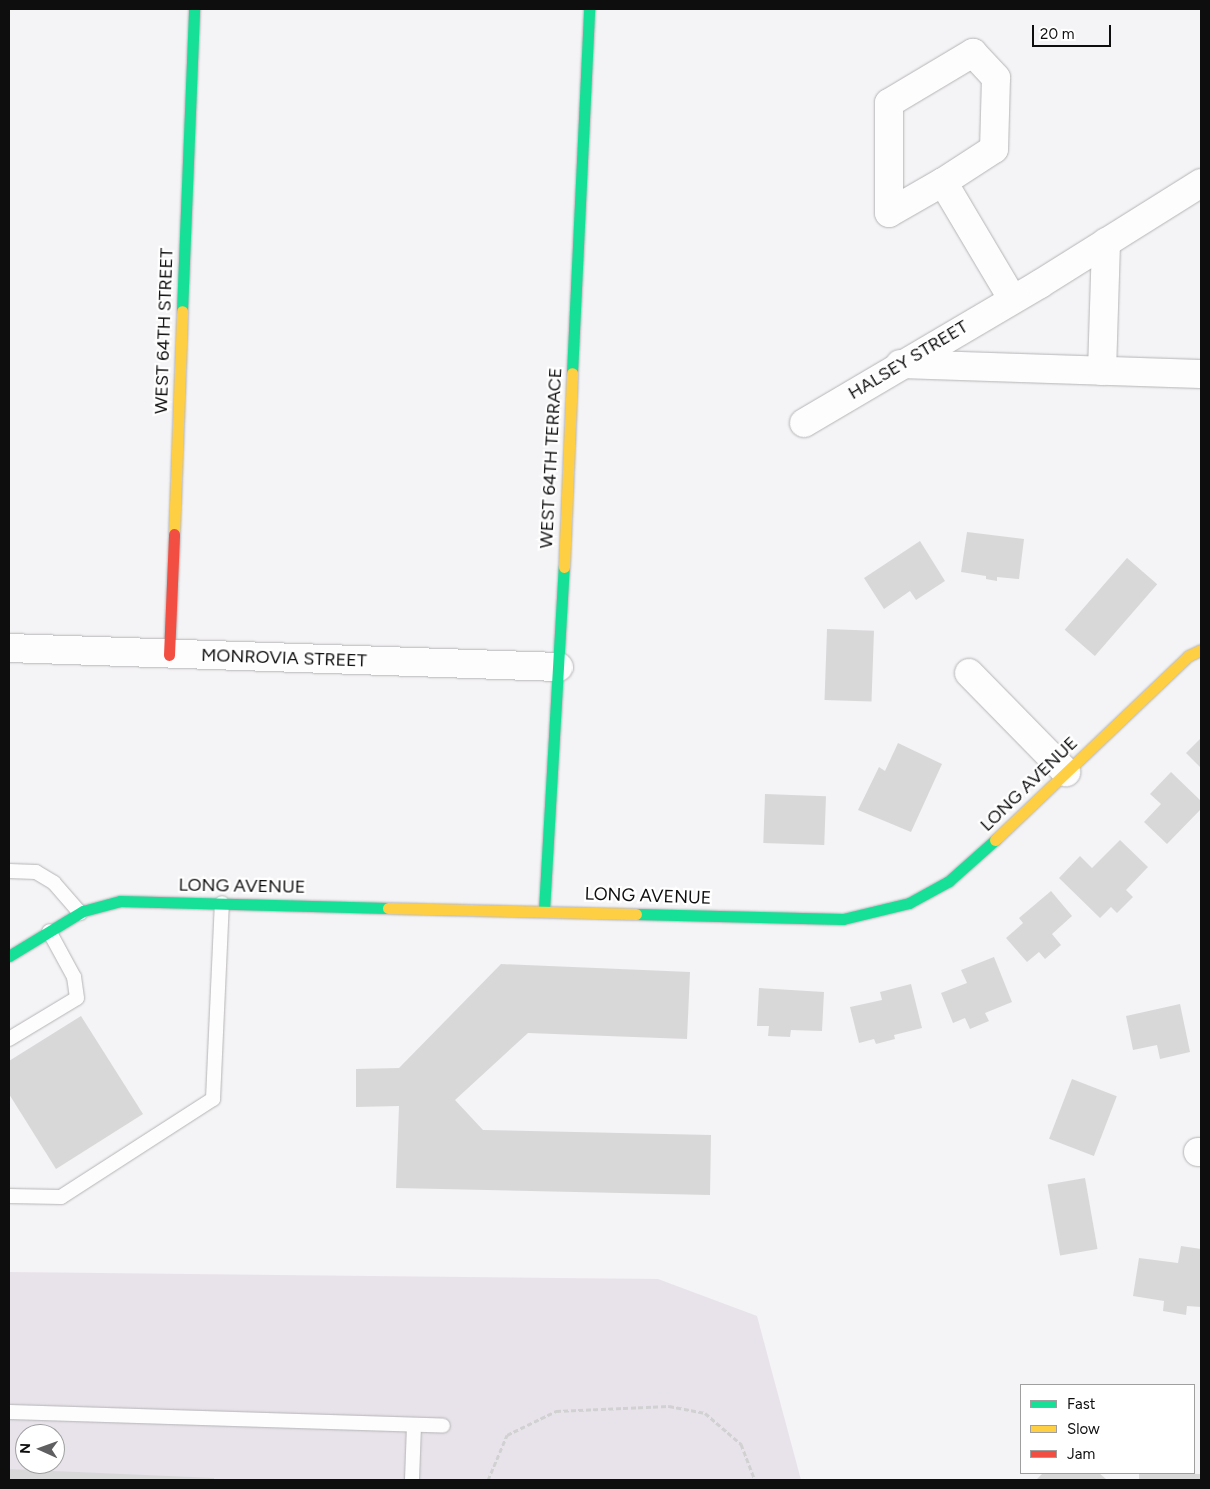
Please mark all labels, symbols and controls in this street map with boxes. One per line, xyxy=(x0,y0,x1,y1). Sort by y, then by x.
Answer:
scale bar xyxy=(1035,15,1114,47)
text: 20 m xyxy=(1040,25,1074,43)
street label: WEST 64TH STREET xyxy=(150,248,178,414)
street label: HALSEY STREET xyxy=(844,316,972,404)
street label: WEST 64TH TERRACE xyxy=(535,367,567,549)
street label: MONROVIA STREET xyxy=(201,644,367,672)
street label: LONG AVENUE xyxy=(976,732,1082,836)
street label: LONG AVENUE xyxy=(178,874,306,898)
street label: LONG AVENUE xyxy=(584,883,712,909)
legend xyxy=(1020,1384,1195,1474)
text: Fast xyxy=(1067,1395,1095,1413)
text: Slow xyxy=(1067,1420,1100,1438)
north arrow xyxy=(15,1424,65,1474)
text: N xyxy=(17,1443,34,1454)
text: Jam xyxy=(1067,1445,1095,1463)

